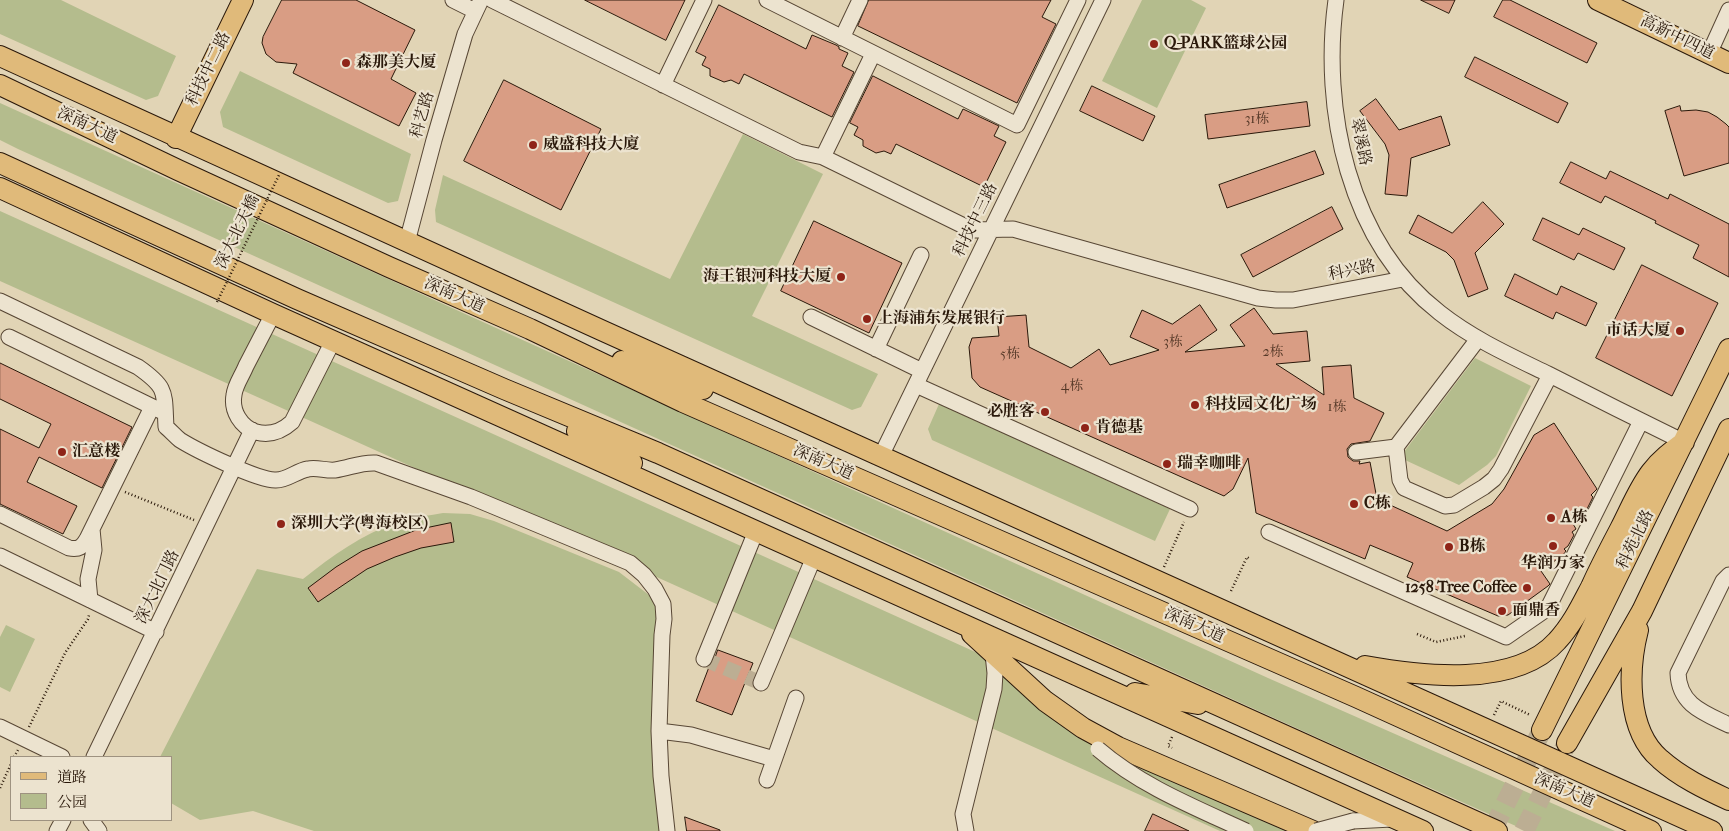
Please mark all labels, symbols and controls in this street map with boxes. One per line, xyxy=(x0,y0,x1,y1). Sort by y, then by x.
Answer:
street label: 高新中四道 xyxy=(1637,12,1717,64)
street label: 科技中二路 xyxy=(183,29,235,109)
place label: Q-PARK篮球公园 xyxy=(1164,34,1287,54)
marker: Q-PARK篮球公园 xyxy=(1148,38,1160,50)
place label: 森那美大厦 xyxy=(356,53,436,73)
marker: 森那美大厦 xyxy=(340,57,352,69)
street label: 科艺路 xyxy=(407,89,439,141)
street label: 深南大道 xyxy=(54,104,120,148)
house number: 31栋 xyxy=(1245,112,1269,128)
street label: 翠溪路 xyxy=(1346,117,1374,167)
place label: 威盛科技大廈 xyxy=(543,135,639,155)
marker: 威盛科技大廈 xyxy=(527,139,539,151)
street label: 科技中三路 xyxy=(950,180,1002,260)
street label: 深大北天橋 xyxy=(212,192,264,272)
street label: 科兴路 xyxy=(1327,257,1377,285)
place label: 海王银河科技大厦 xyxy=(703,267,831,287)
marker: 海王银河科技大厦 xyxy=(835,271,847,283)
street label: 深南大道 xyxy=(421,274,487,318)
place label: 上海浦东发展银行 xyxy=(877,309,1005,329)
marker: 上海浦东发展银行 xyxy=(861,313,873,325)
place label: 市话大厦 xyxy=(1606,321,1670,341)
marker: 市话大厦 xyxy=(1674,325,1686,337)
house number: 3栋 xyxy=(1163,335,1183,351)
house number: 2栋 xyxy=(1262,345,1284,361)
house number: 5栋 xyxy=(1000,347,1020,363)
house number: 4栋 xyxy=(1061,379,1083,395)
place label: 科技园文化广场 xyxy=(1205,395,1317,415)
marker: 科技园文化广场 xyxy=(1189,399,1201,411)
house number: 1栋 xyxy=(1328,400,1346,416)
place label: 必胜客 xyxy=(987,402,1035,422)
marker: 必胜客 xyxy=(1039,406,1051,418)
place label: 肯德基 xyxy=(1095,418,1143,438)
marker: 肯德基 xyxy=(1079,422,1091,434)
street label: 深南大道 xyxy=(790,441,856,485)
place label: 汇意楼 xyxy=(72,442,120,462)
marker: 汇意楼 xyxy=(56,446,68,458)
place label: 瑞幸咖啡 xyxy=(1177,454,1241,474)
marker: 瑞幸咖啡 xyxy=(1161,458,1173,470)
place label: C栋 xyxy=(1364,494,1391,514)
marker: C栋 xyxy=(1348,498,1360,510)
street label: 科苑北路 xyxy=(1613,507,1659,573)
place label: A栋 xyxy=(1561,508,1587,528)
marker: A栋 xyxy=(1545,512,1557,524)
place label: 深圳大学(粤海校区) xyxy=(291,514,428,534)
marker: 深圳大学(粤海校区) xyxy=(275,518,287,530)
place label: B栋 xyxy=(1459,537,1485,557)
marker: 华润万家 xyxy=(1547,540,1559,552)
marker: B栋 xyxy=(1443,541,1455,553)
street label: 深大北门路 xyxy=(132,547,184,627)
place label: 华润万家 xyxy=(1521,554,1585,574)
place label: 1258 Tree Coffee xyxy=(1405,578,1517,598)
marker: 1258 Tree Coffee xyxy=(1521,582,1533,594)
place label: 面鼎香 xyxy=(1512,601,1560,621)
street label: 深南大道 xyxy=(1161,604,1227,648)
marker: 面鼎香 xyxy=(1496,605,1508,617)
legend xyxy=(10,756,172,821)
text: 道路 xyxy=(57,768,87,786)
street label: 深南大道 xyxy=(1531,769,1597,813)
text: 公园 xyxy=(57,793,87,811)

